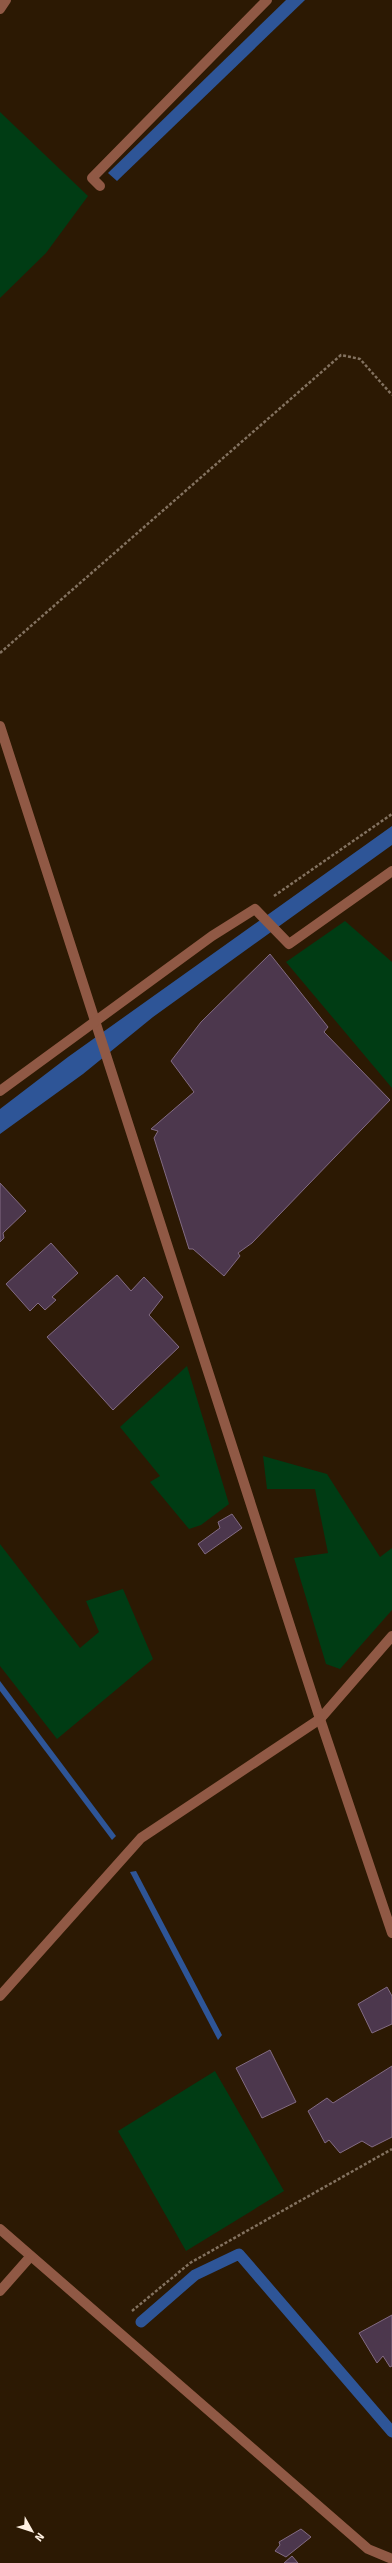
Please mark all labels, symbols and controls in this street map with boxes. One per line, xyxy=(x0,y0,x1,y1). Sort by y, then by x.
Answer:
north arrow xyxy=(12,2511,52,2551)
text: N xyxy=(32,2530,47,2544)

